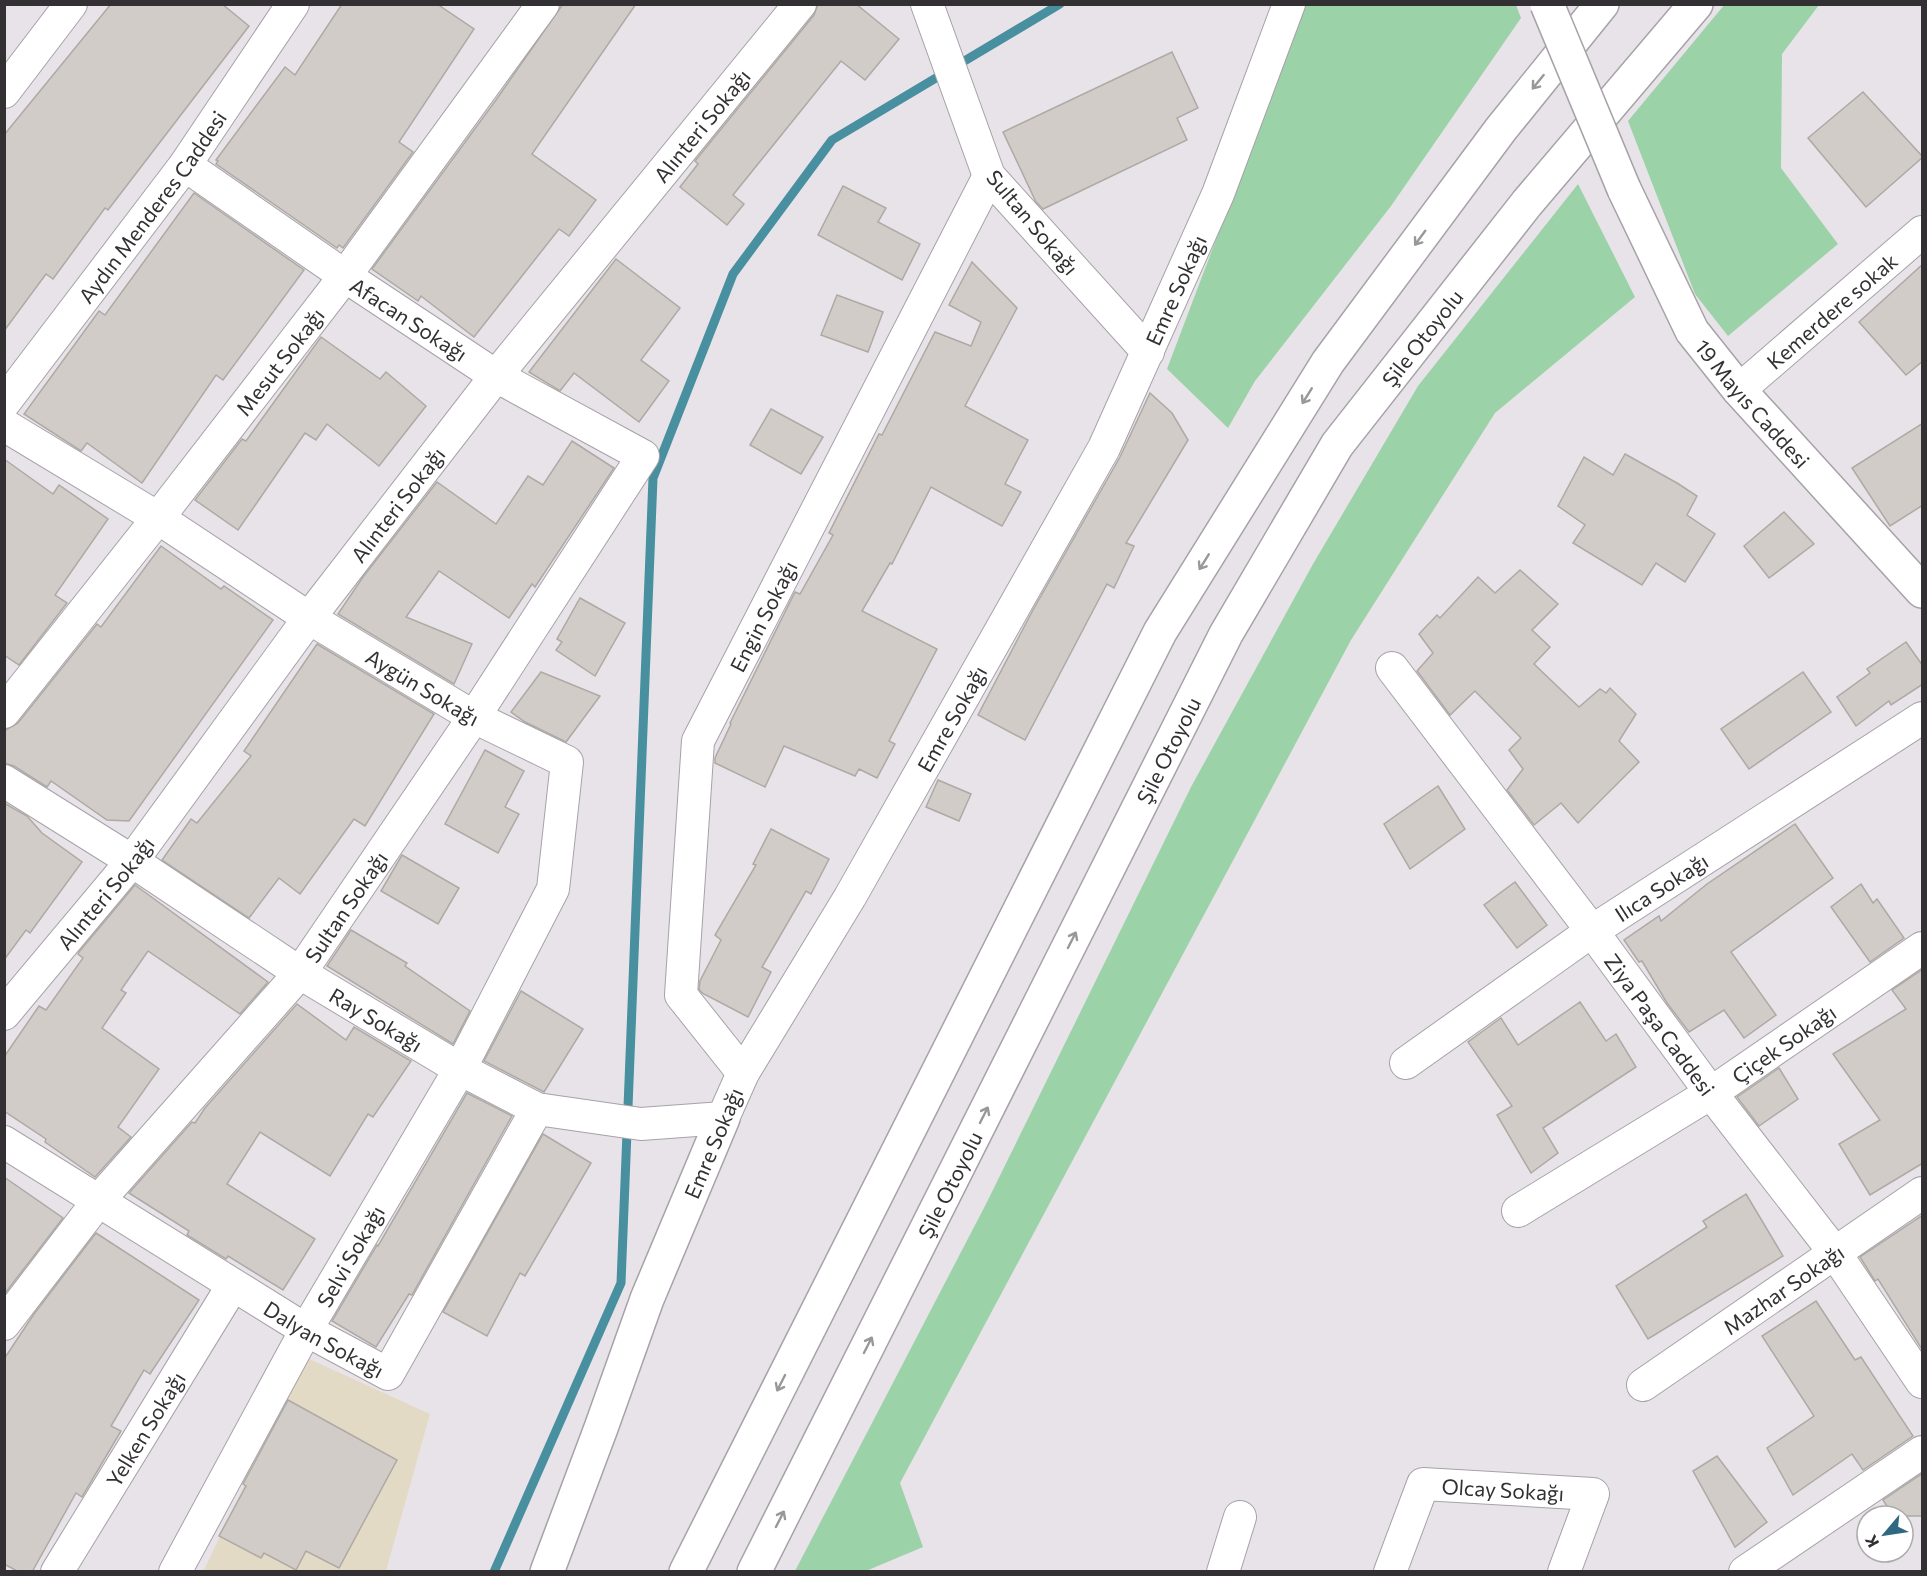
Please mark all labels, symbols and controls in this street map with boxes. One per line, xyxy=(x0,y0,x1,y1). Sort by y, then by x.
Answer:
street label: Alınteri Sokağı xyxy=(647,63,755,187)
one-way arrow xyxy=(1532,74,1545,90)
street label: Aydın Menderes Caddesi xyxy=(73,105,231,307)
street label: Sultan Sokağı xyxy=(982,165,1084,279)
one-way arrow xyxy=(1414,229,1426,245)
street label: Emre Sokağı xyxy=(1139,231,1211,349)
street label: Kemerdere sokak xyxy=(1761,247,1902,373)
street label: Afacan Sokağı xyxy=(346,272,472,366)
street label: Şile Otoyolu xyxy=(1376,284,1467,391)
street label: Mesut Sokağı xyxy=(230,302,329,420)
street label: 19 Mayıs Caddesi xyxy=(1691,334,1816,472)
one-way arrow xyxy=(1301,387,1313,404)
street label: Alınteri Sokağı xyxy=(345,442,449,567)
one-way arrow xyxy=(1197,553,1209,570)
street label: Engin Sokağı xyxy=(724,556,801,676)
street label: Aygün Sokağı xyxy=(362,643,483,730)
street label: Emre Sokağı xyxy=(911,661,991,776)
street label: Şile Otoyolu xyxy=(1130,693,1205,808)
street label: Alınteri Sokağı xyxy=(51,831,159,954)
street label: Sultan Sokağı xyxy=(299,846,392,967)
street label: Ilıca Sokağı xyxy=(1609,847,1712,926)
one-way arrow xyxy=(1066,932,1078,950)
street label: Ziya Paşa Caddesi xyxy=(1600,948,1721,1100)
street label: Ray Sokağı xyxy=(326,981,427,1056)
street label: Çiçek Sokağı xyxy=(1727,999,1840,1088)
street label: Emre Sokağı xyxy=(678,1084,748,1202)
one-way arrow xyxy=(979,1106,990,1124)
street label: Şile Otoyolu xyxy=(912,1127,986,1242)
street label: Selvi Sokağı xyxy=(311,1201,389,1311)
street label: Mazhar Sokağı xyxy=(1718,1238,1848,1339)
street label: Dalyan Sokağı xyxy=(260,1295,389,1382)
one-way arrow xyxy=(862,1337,874,1354)
street label: Yelken Sokağı xyxy=(100,1367,190,1491)
one-way arrow xyxy=(775,1374,786,1392)
street label: Olcay Sokağı xyxy=(1441,1473,1565,1505)
north arrow xyxy=(1855,1504,1915,1564)
one-way arrow xyxy=(775,1511,787,1529)
text: K xyxy=(1860,1532,1882,1551)

